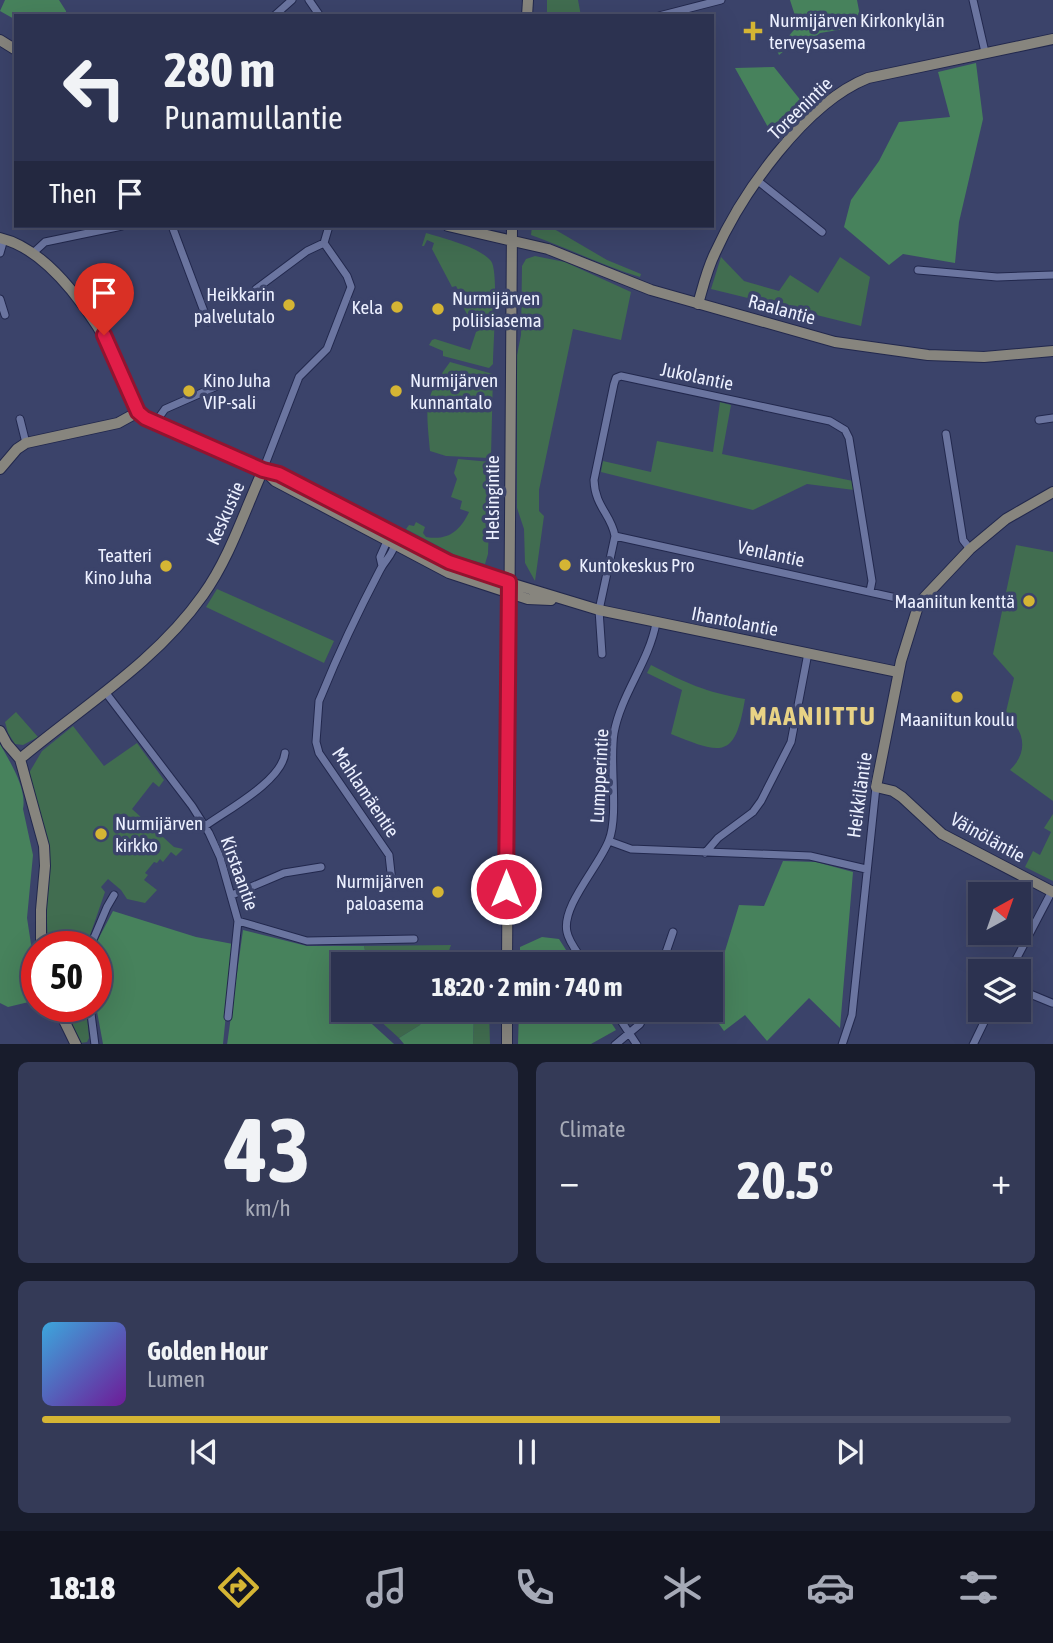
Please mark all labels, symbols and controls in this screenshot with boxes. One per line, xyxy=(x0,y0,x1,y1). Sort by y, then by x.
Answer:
place label: Nurmijärven Kirkonkylän terveysasema xyxy=(769,9,945,53)
marker: Nurmijärven Kirkonkylän terveysasema xyxy=(743,21,763,41)
text: 280 m xyxy=(164,41,275,97)
icon: left xyxy=(49,42,140,133)
street label: Toreenintie xyxy=(764,72,836,144)
text: Punamullantie xyxy=(164,99,343,136)
icon: arrive xyxy=(111,175,149,213)
text: Then xyxy=(49,179,97,209)
pin xyxy=(74,263,134,335)
icon: arrive xyxy=(85,274,123,312)
place label: Heikkarin palvelutalo xyxy=(194,283,275,327)
place label: Nurmijärven poliisiasema xyxy=(452,287,541,331)
street label: Raalantie xyxy=(746,289,818,329)
place label: Kela xyxy=(352,296,383,318)
marker: Heikkarin palvelutalo xyxy=(281,297,297,313)
marker: Kela xyxy=(389,299,405,315)
marker: Nurmijärven poliisiasema xyxy=(430,301,446,317)
street label: Jukolantie xyxy=(659,358,735,394)
place label: Kino Juha VIP-sali xyxy=(203,369,271,413)
place label: Nurmijärven kunnantalo xyxy=(410,369,498,413)
marker: Kino Juha VIP-sali xyxy=(181,383,197,399)
marker: Nurmijärven kunnantalo xyxy=(388,383,404,399)
street label: Helsingintie xyxy=(481,455,503,541)
street label: Keskustie xyxy=(201,478,249,548)
street label: Venlantie xyxy=(735,535,807,571)
place label: Teatteri Kino Juha xyxy=(84,544,152,588)
place label: Kuntokeskus Pro xyxy=(579,554,695,576)
marker: Kuntokeskus Pro xyxy=(557,557,573,573)
marker: Teatteri Kino Juha xyxy=(158,558,174,574)
place label: Maaniitun kenttä xyxy=(895,590,1015,612)
marker: Maaniitun kenttä xyxy=(1021,593,1037,609)
street label: Ihantolantie xyxy=(690,602,780,640)
marker: Maaniitun koulu xyxy=(949,689,965,705)
district label: MAANIITTU xyxy=(749,701,877,731)
place label: Maaniitun koulu xyxy=(899,708,1015,730)
street label: Lumpperintie xyxy=(586,728,612,824)
street label: Mahlamäentie xyxy=(328,743,404,841)
street label: Heikkiläntie xyxy=(842,751,876,839)
street label: Väinöläntie xyxy=(947,808,1029,866)
place label: Nurmijärven kirkko xyxy=(115,812,203,856)
marker: Nurmijärven kirkko xyxy=(93,826,109,842)
street label: Kirstaantie xyxy=(217,833,263,913)
position arrow xyxy=(469,852,543,926)
place label: Nurmijärven paloasema xyxy=(336,870,424,914)
north arrow xyxy=(968,882,1031,945)
map controls xyxy=(968,882,1031,1022)
marker: Nurmijärven paloasema xyxy=(430,884,446,900)
speed limit sign: 50 xyxy=(21,931,112,1022)
button: layers xyxy=(968,959,1031,1022)
text: 18:20 · 2 min · 740 m xyxy=(432,972,622,1002)
text: 43 xyxy=(225,1097,311,1201)
text: Climate xyxy=(560,1116,625,1142)
text: 20.5° xyxy=(737,1150,834,1210)
text: − xyxy=(560,1159,579,1202)
text: + xyxy=(991,1159,1011,1202)
text: km/h xyxy=(245,1195,291,1221)
text: Golden Hour xyxy=(147,1336,267,1366)
text: Lumen xyxy=(147,1366,205,1392)
icon: previous xyxy=(185,1433,223,1471)
icon: pause xyxy=(508,1433,546,1471)
icon: next xyxy=(831,1433,869,1471)
icon: directions xyxy=(214,1563,263,1612)
icon: music xyxy=(362,1563,411,1612)
icon: phone xyxy=(510,1563,559,1612)
icon: climate xyxy=(658,1563,707,1612)
icon: car xyxy=(806,1563,855,1612)
icon: filters xyxy=(954,1563,1003,1612)
text: 18:18 xyxy=(50,1569,115,1606)

